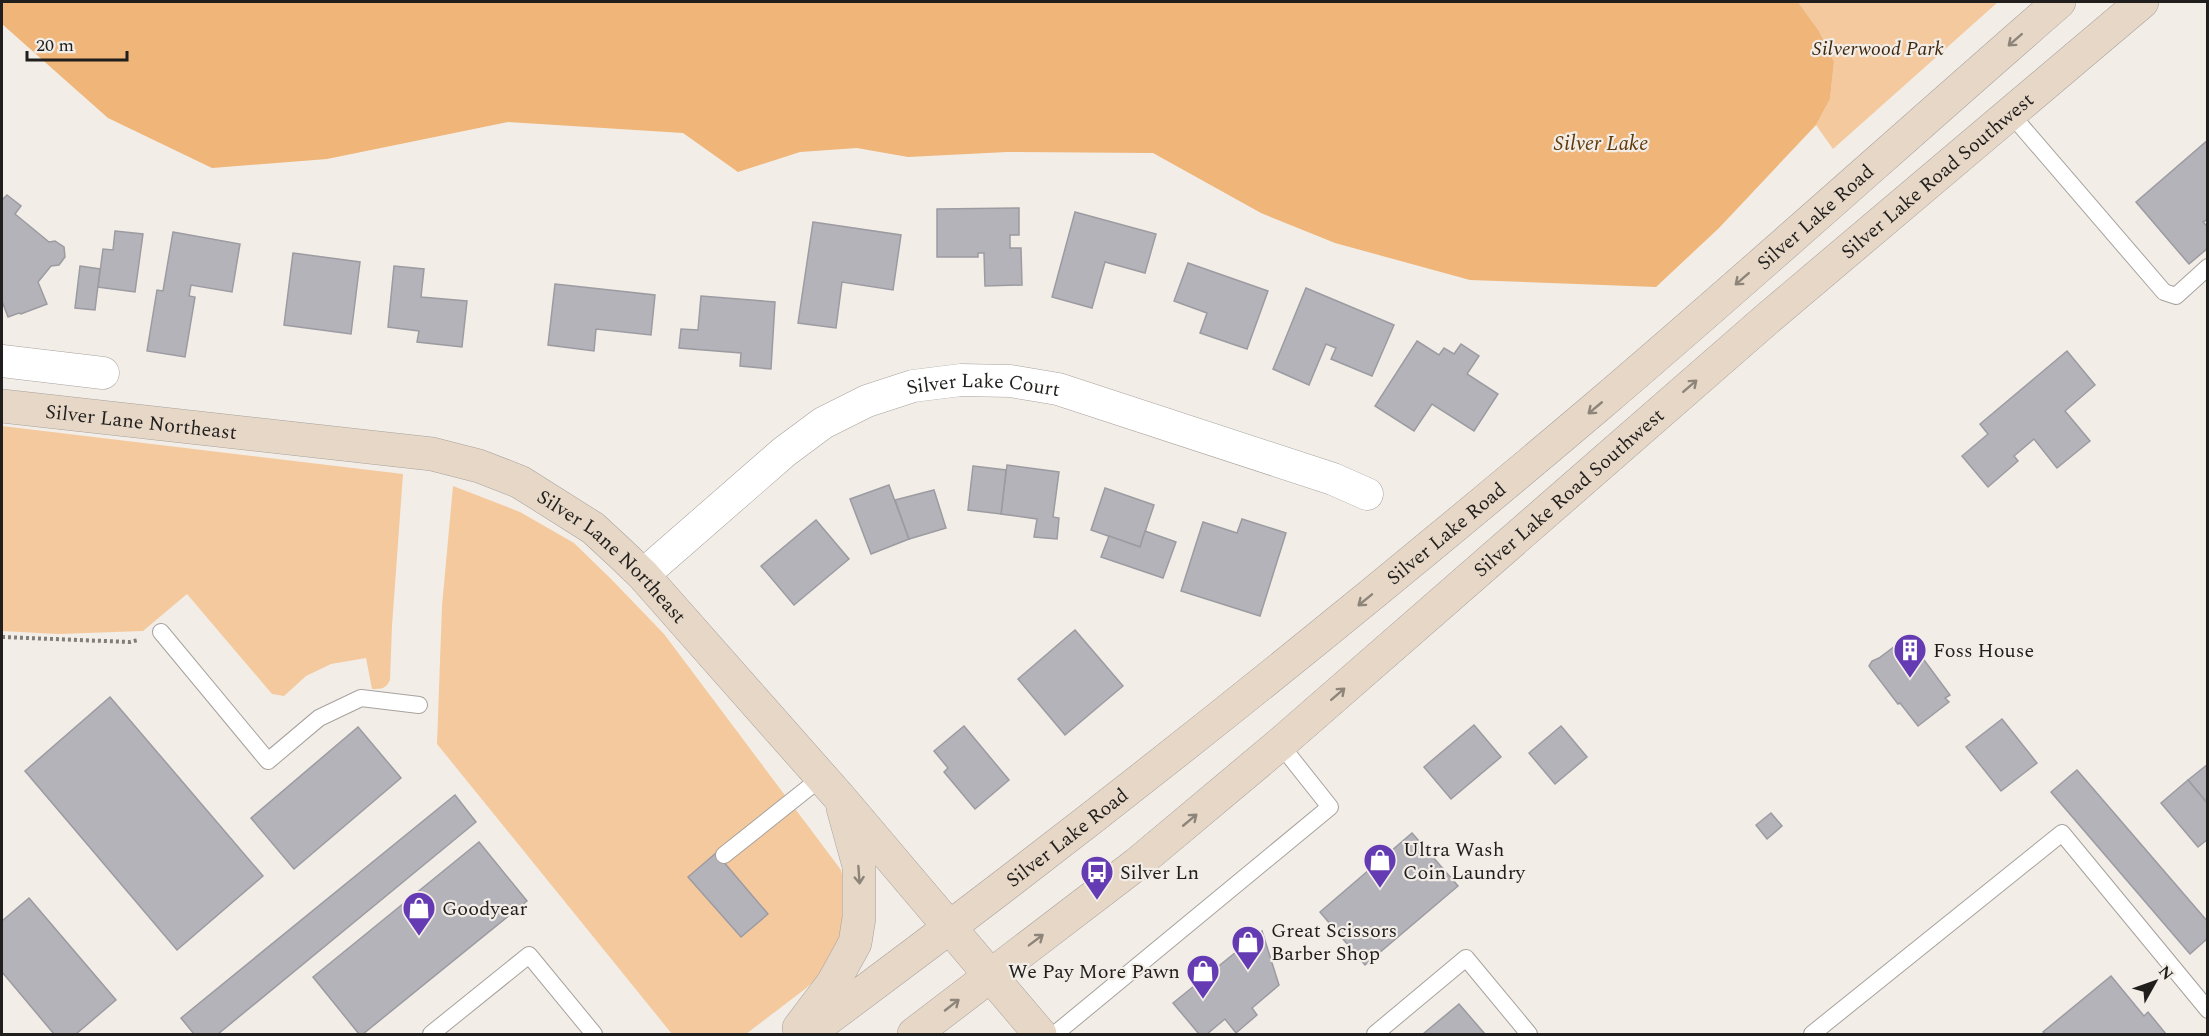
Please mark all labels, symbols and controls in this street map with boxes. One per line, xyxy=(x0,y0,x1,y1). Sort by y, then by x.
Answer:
scale bar xyxy=(27,24,128,62)
text: 20 m xyxy=(36,32,74,59)
one-way arrow xyxy=(2008,33,2023,47)
park label: Silverwood Park xyxy=(1812,34,1944,64)
street label: Silver Lake Road Southwest xyxy=(1834,86,2041,267)
water label: Silver Lake xyxy=(1554,128,1648,160)
street label: Silver Lake Road xyxy=(1750,157,1881,278)
one-way arrow xyxy=(1735,272,1750,286)
street label: Silver Lake Court xyxy=(902,366,1062,405)
one-way arrow xyxy=(1682,379,1697,393)
street label: Silver Lane Northeast xyxy=(44,397,238,448)
street label: Silver Lake Road Southwest xyxy=(1467,401,1671,585)
one-way arrow xyxy=(1587,401,1603,414)
street label: Silver Lake Road xyxy=(1380,475,1513,593)
street label: Silver Lane Northeast xyxy=(531,482,693,631)
one-way arrow xyxy=(1357,594,1373,607)
building icon: Foss House xyxy=(1892,632,1928,679)
place label: Foss House xyxy=(1933,636,2034,666)
one-way arrow xyxy=(1330,687,1345,701)
street label: Silver Lake Road xyxy=(1000,781,1135,895)
one-way arrow xyxy=(1181,814,1197,827)
place label: Ultra Wash Coin Laundry xyxy=(1403,835,1527,888)
shop icon: Ultra Wash Coin Laundry xyxy=(1362,842,1398,889)
bus stop icon: Silver Ln xyxy=(1079,854,1115,901)
place label: Silver Ln xyxy=(1120,858,1199,888)
one-way arrow xyxy=(853,864,864,884)
shop icon: Goodyear xyxy=(401,890,437,937)
place label: Goodyear xyxy=(442,894,527,924)
place label: Great Scissors Barber Shop xyxy=(1271,916,1397,969)
shop icon: Great Scissors Barber Shop xyxy=(1230,924,1266,971)
one-way arrow xyxy=(1028,934,1044,947)
north arrow xyxy=(2125,952,2185,1012)
shop icon: We Pay More Pawn xyxy=(1185,953,1221,1000)
place label: We Pay More Pawn xyxy=(1008,957,1180,987)
text: N xyxy=(2152,960,2179,986)
one-way arrow xyxy=(943,999,959,1012)

